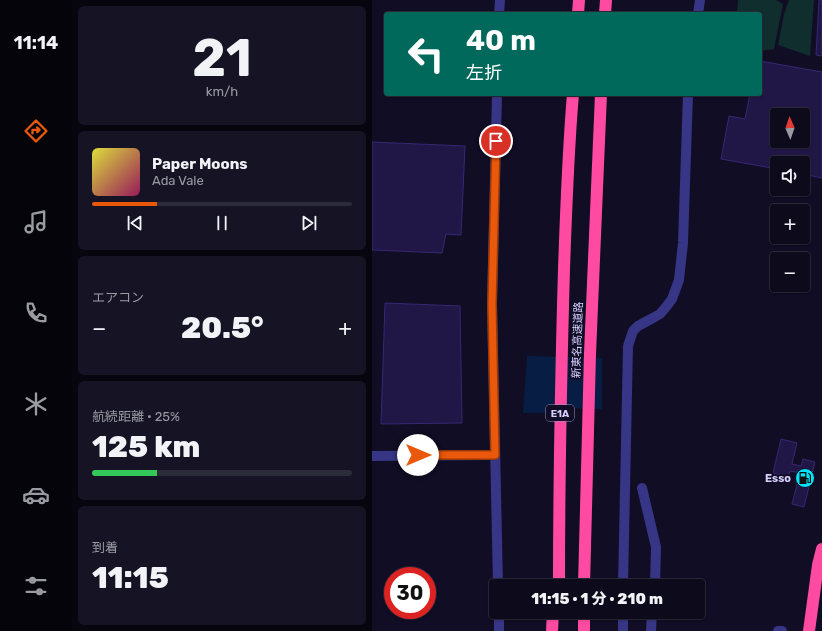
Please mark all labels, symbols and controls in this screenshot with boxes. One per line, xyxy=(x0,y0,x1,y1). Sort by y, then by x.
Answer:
text: 40 m xyxy=(466,24,536,57)
text: 21 xyxy=(192,27,252,89)
icon: left xyxy=(400,28,452,80)
text: 11:14 xyxy=(14,32,58,54)
text: 左折 xyxy=(466,62,502,84)
text: km/h xyxy=(206,84,238,99)
north arrow xyxy=(770,108,810,148)
map controls xyxy=(770,108,810,292)
icon: directions xyxy=(22,117,50,145)
pin xyxy=(479,124,513,158)
icon: arrive xyxy=(485,130,507,152)
text: Paper Moons xyxy=(152,155,248,173)
button: sound xyxy=(770,156,810,196)
text: Ada Vale xyxy=(152,173,204,188)
button: + xyxy=(770,204,810,244)
icon: music xyxy=(22,208,50,236)
icon: previous xyxy=(124,212,146,234)
icon: pause xyxy=(211,212,233,234)
icon: next xyxy=(298,212,320,234)
button: − xyxy=(770,252,810,292)
text: エアコン xyxy=(92,290,144,305)
icon: phone xyxy=(22,299,50,327)
street label: 新東名高速道路 xyxy=(570,301,585,379)
text: 20.5° xyxy=(181,310,264,346)
text: − xyxy=(92,315,106,342)
text: + xyxy=(338,315,352,342)
icon: climate xyxy=(22,390,50,418)
road number: E1A xyxy=(546,405,574,421)
text: 航続距離 · 25% xyxy=(92,409,180,424)
text: 125 km xyxy=(92,429,200,465)
position arrow xyxy=(397,434,439,476)
fuel station icon: Esso xyxy=(794,467,816,489)
place label: Esso xyxy=(765,472,791,485)
icon: car xyxy=(22,481,50,509)
text: 到着 xyxy=(92,540,118,555)
text: 11:15 xyxy=(92,560,169,596)
speed limit sign: 30 xyxy=(384,567,436,619)
icon: filters xyxy=(22,572,50,600)
text: 11:15 · 1 分 · 210 m xyxy=(531,590,663,608)

